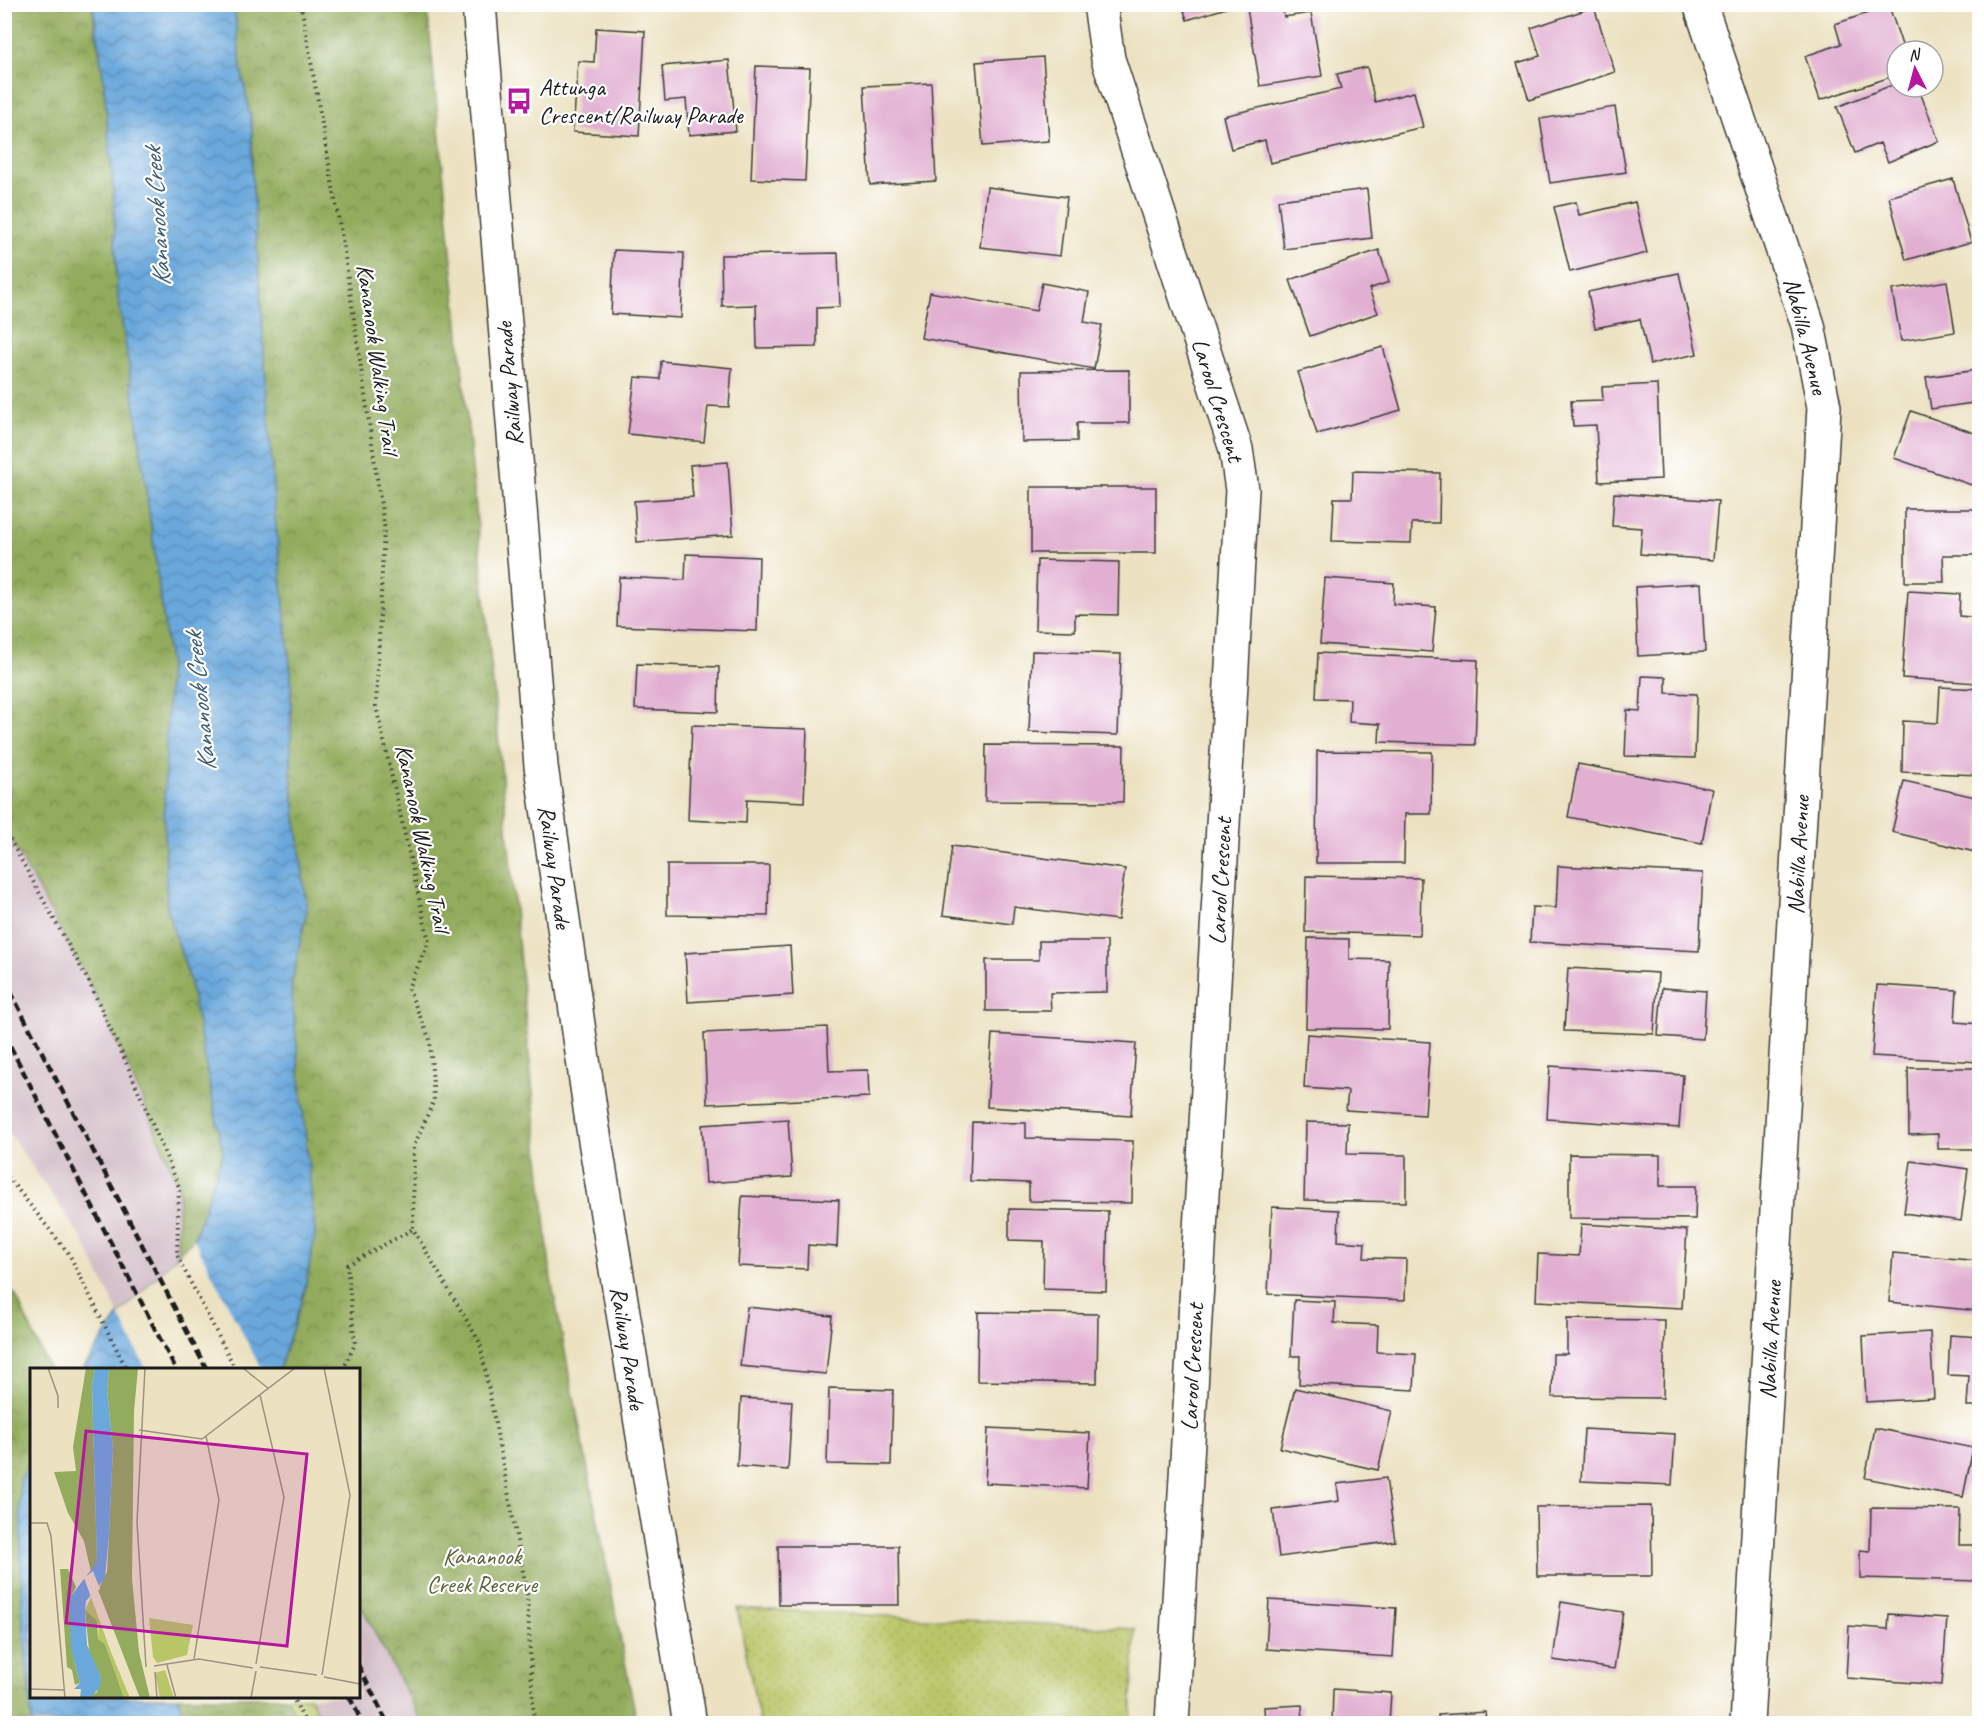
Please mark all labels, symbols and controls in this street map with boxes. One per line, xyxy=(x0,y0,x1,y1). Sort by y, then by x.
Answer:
north arrow xyxy=(1885,39,1945,99)
text: N xyxy=(1908,44,1923,66)
place label: Attunga Crescent/Railway Parade xyxy=(539,72,745,130)
bus stop icon: Attunga Crescent/Railway Parade xyxy=(504,86,534,116)
water label: Kananook Creek xyxy=(135,142,178,288)
street label: Kananook Walking Trail xyxy=(350,262,407,460)
street label: Nabilla Avenue xyxy=(1777,275,1835,399)
street label: Railway Parade xyxy=(488,319,529,447)
street label: Larool Crescent xyxy=(1185,335,1252,467)
water label: Kananook Creek xyxy=(176,627,224,773)
street label: Kananook Walking Trail xyxy=(388,741,458,938)
street label: Nabilla Avenue xyxy=(1780,793,1816,915)
street label: Railway Parade xyxy=(532,803,579,933)
street label: Larool Crescent xyxy=(1202,815,1238,945)
street label: Nabilla Avenue xyxy=(1752,1278,1788,1400)
street label: Railway Parade xyxy=(603,1284,653,1414)
street label: Larool Crescent xyxy=(1174,1301,1210,1431)
inset map xyxy=(30,1368,360,1698)
park label: Kananook Creek Reserve xyxy=(427,1541,539,1599)

